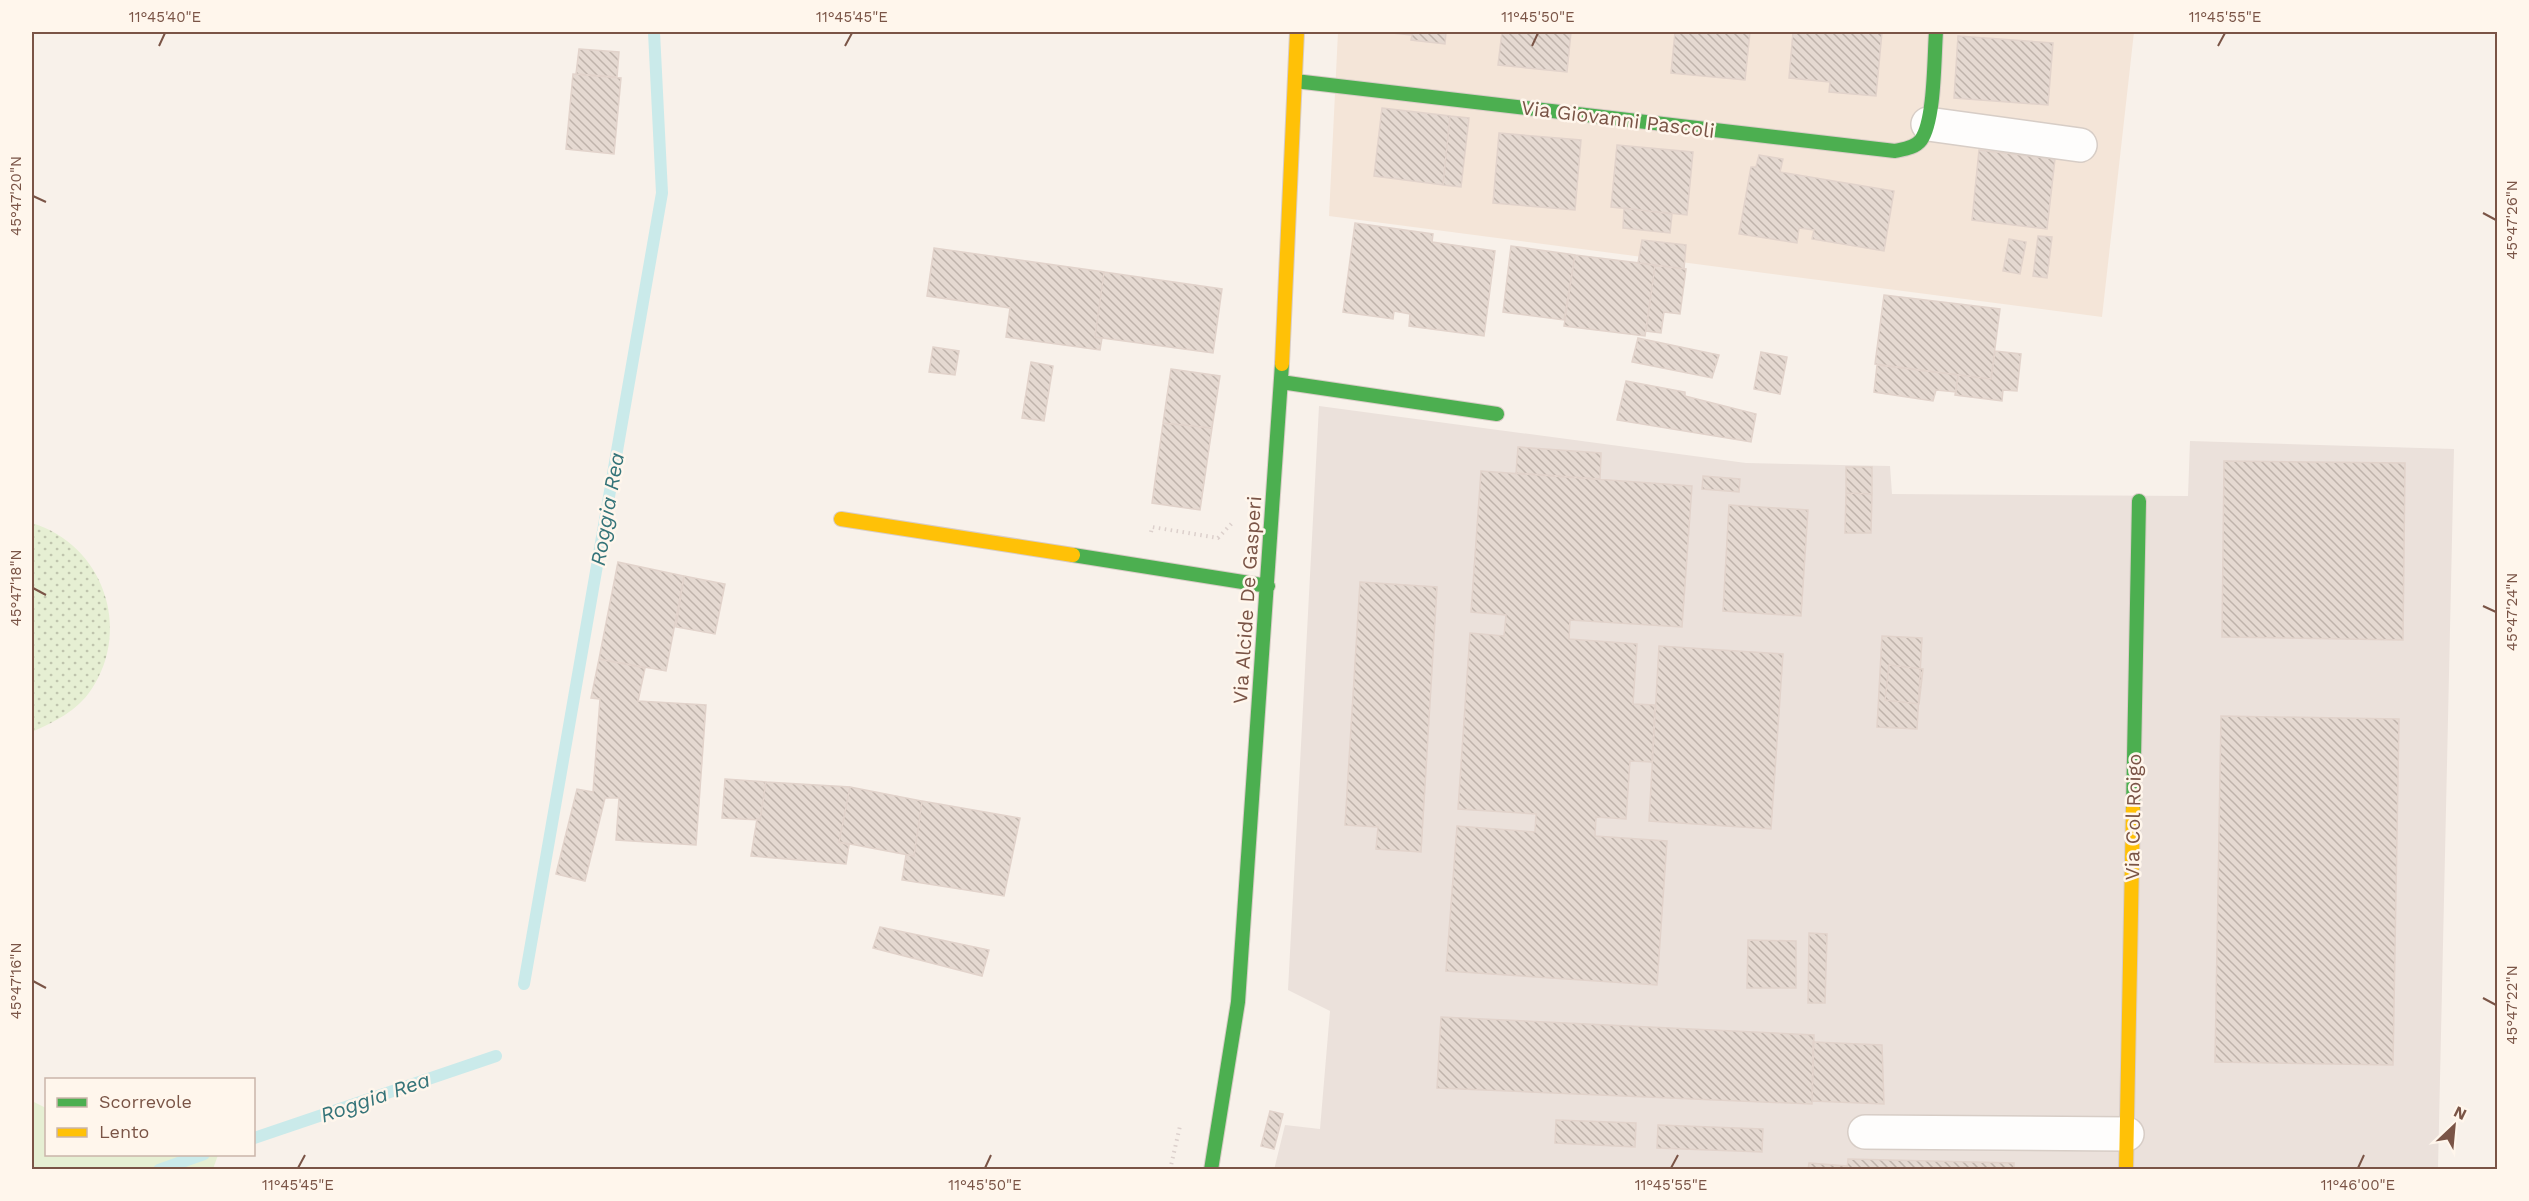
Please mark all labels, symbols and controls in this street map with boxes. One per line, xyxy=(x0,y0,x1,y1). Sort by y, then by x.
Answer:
text: 11°45'40"E xyxy=(129,8,201,26)
text: 11°45'45"E xyxy=(816,8,888,26)
text: 11°45'50"E xyxy=(1501,8,1575,26)
text: 11°45'55"E xyxy=(2189,8,2261,26)
street label: Via Giovanni Pascoli xyxy=(1520,95,1716,143)
text: 45°47'20"N xyxy=(7,156,25,236)
text: 45°47'26"N xyxy=(2503,180,2521,260)
water label: Roggia Rea xyxy=(585,450,629,568)
street label: Via Alcide De Gasperi xyxy=(1228,495,1266,705)
text: 45°47'18"N xyxy=(7,550,25,626)
text: 45°47'24"N xyxy=(2503,573,2521,651)
street label: Via Col Roigo xyxy=(2120,753,2146,881)
text: 45°47'16"N xyxy=(7,943,25,1019)
text: 45°47'22"N xyxy=(2503,965,2521,1045)
water label: Roggia Rea xyxy=(317,1067,433,1127)
legend xyxy=(45,1078,255,1156)
text: Scorrevole xyxy=(99,1091,192,1112)
north arrow xyxy=(2424,1096,2484,1156)
text: N xyxy=(2451,1102,2470,1124)
text: Lento xyxy=(99,1121,149,1142)
text: 11°45'45"E xyxy=(262,1176,334,1194)
text: 11°45'50"E xyxy=(948,1176,1022,1194)
text: 11°45'55"E xyxy=(1635,1176,1707,1194)
text: 11°46'00"E xyxy=(2321,1176,2395,1194)

